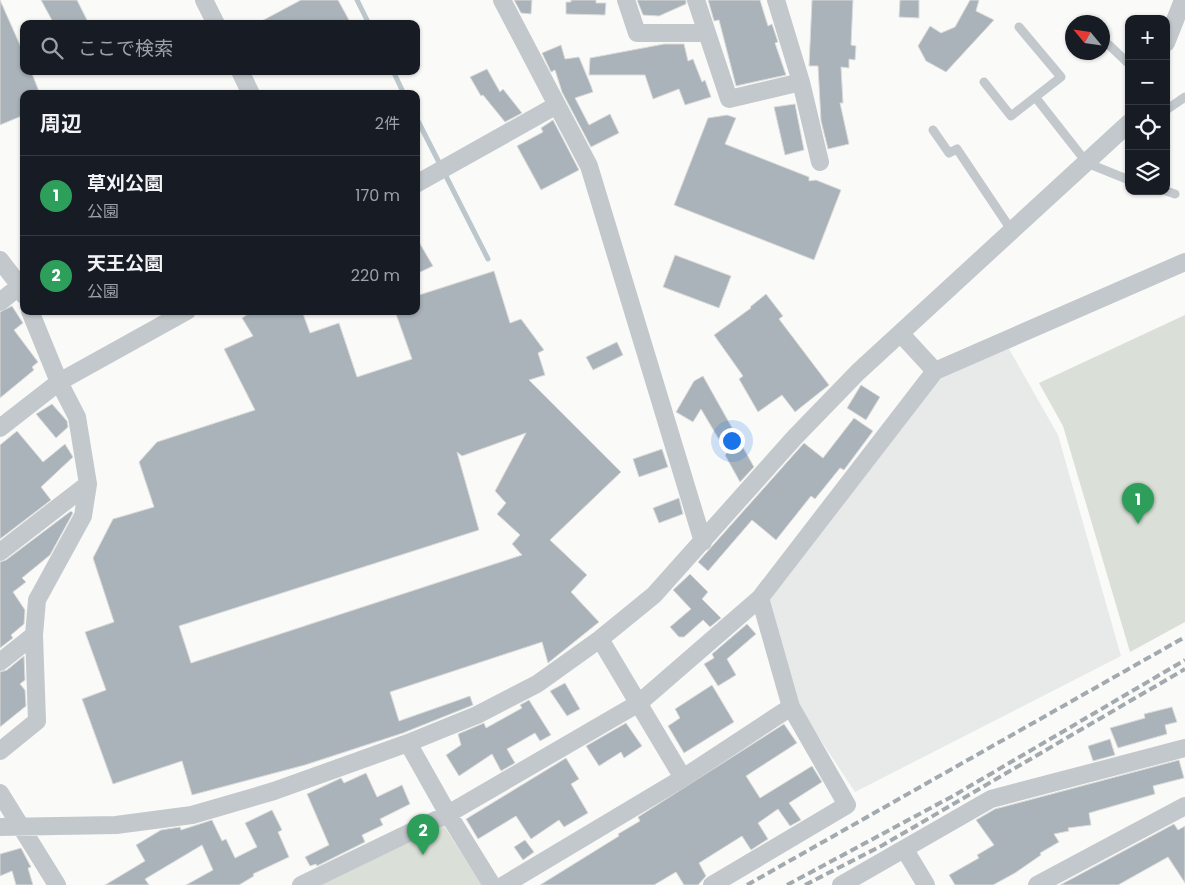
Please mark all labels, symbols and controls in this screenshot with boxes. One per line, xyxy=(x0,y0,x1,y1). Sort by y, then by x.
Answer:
north arrow xyxy=(1065,15,1110,60)
map controls xyxy=(1125,15,1170,195)
button: + xyxy=(1125,15,1170,60)
search box xyxy=(20,20,420,75)
icon: search xyxy=(38,34,66,62)
text: ここで検索 xyxy=(78,35,173,62)
button: − xyxy=(1125,60,1170,105)
button: locate xyxy=(1125,105,1170,150)
text: 周辺 xyxy=(40,109,82,138)
text: 2件 xyxy=(375,112,400,135)
button: layers xyxy=(1125,150,1170,195)
text: 草刈公園 xyxy=(87,170,163,197)
text: 1 xyxy=(53,184,59,207)
text: 170 m xyxy=(355,184,400,207)
text: 公園 xyxy=(87,200,119,223)
text: 天王公園 xyxy=(87,250,163,277)
text: 2 xyxy=(51,264,61,287)
text: 220 m xyxy=(351,264,400,287)
text: 公園 xyxy=(87,280,119,303)
your location xyxy=(719,428,745,454)
pin: 1 xyxy=(1122,483,1154,524)
pin: 2 xyxy=(407,814,439,855)

